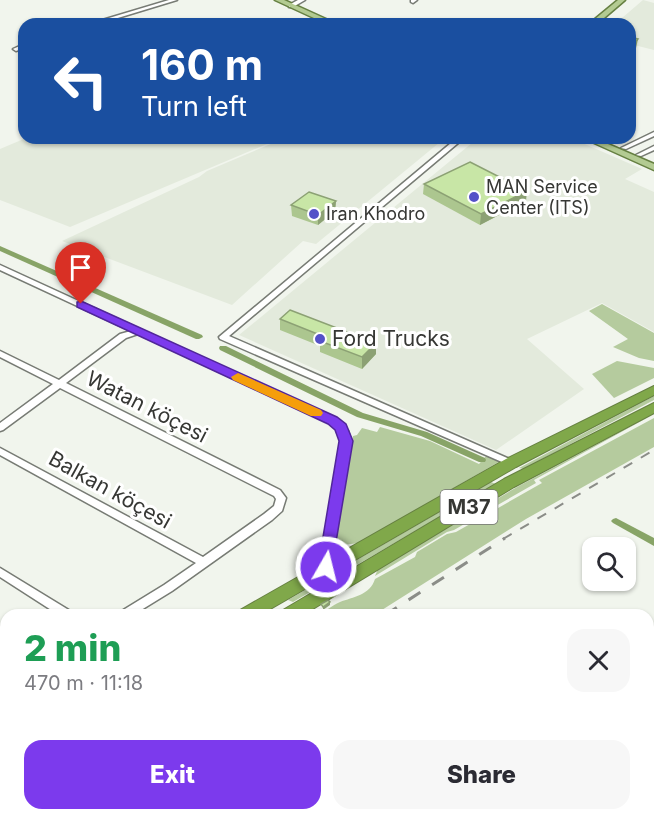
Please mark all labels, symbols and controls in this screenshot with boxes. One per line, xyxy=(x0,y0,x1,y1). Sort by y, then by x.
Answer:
text: 160 m xyxy=(141,39,263,90)
icon: left xyxy=(42,42,120,120)
text: Turn left xyxy=(141,90,247,123)
place label: MAN Service Center (ITS) xyxy=(486,176,598,218)
marker: MAN Service Center (ITS) xyxy=(467,190,481,204)
place label: Iran Khodro xyxy=(326,203,425,224)
marker: Iran Khodro xyxy=(307,207,321,221)
pin xyxy=(55,242,106,304)
icon: arrive xyxy=(64,251,97,284)
place label: Ford Trucks xyxy=(332,326,450,351)
marker: Ford Trucks xyxy=(313,332,327,346)
street label: Watan köçesi xyxy=(82,365,212,448)
street label: Balkan köçesi xyxy=(45,446,176,534)
road number: M37 xyxy=(440,490,498,524)
position arrow xyxy=(294,535,358,599)
map controls xyxy=(582,537,636,591)
button: search xyxy=(582,537,636,591)
text: 2 min xyxy=(24,626,121,670)
button: close xyxy=(567,629,630,692)
text: 470 m · 11:18 xyxy=(24,671,143,695)
button: Exit xyxy=(24,740,321,809)
button: Share xyxy=(333,740,630,809)

